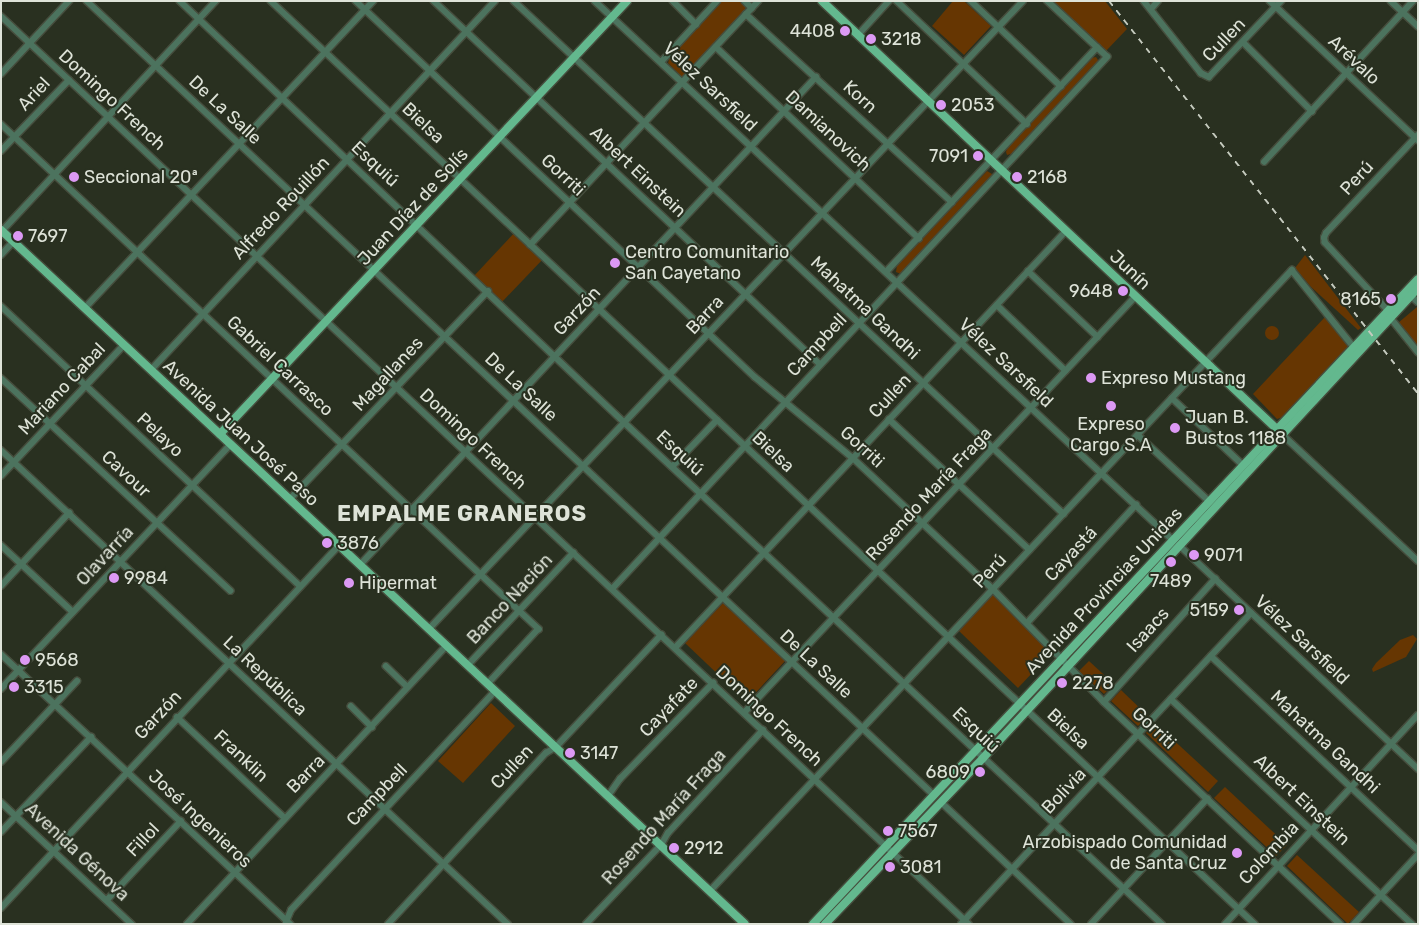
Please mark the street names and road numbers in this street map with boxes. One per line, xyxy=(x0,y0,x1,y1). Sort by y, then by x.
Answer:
street label: Cullen xyxy=(1198,14,1250,66)
street label: Arévalo xyxy=(1324,31,1384,89)
street label: Vélez Sarsfield xyxy=(658,38,762,136)
street label: Domingo French xyxy=(54,45,170,155)
street label: De La Salle xyxy=(184,71,266,149)
street label: Ariel xyxy=(13,73,55,115)
street label: Korn xyxy=(839,76,881,118)
street label: Damianovich xyxy=(781,86,875,176)
street label: Bielsa xyxy=(397,98,449,148)
street label: Albert Einstein xyxy=(586,122,690,222)
street label: Esquiú xyxy=(347,137,403,191)
street label: Juan Díaz de Solís xyxy=(353,144,473,270)
street label: Gorriti xyxy=(537,149,589,201)
street label: Alfredo Rouillón xyxy=(228,152,334,264)
street label: Perú xyxy=(1336,156,1378,200)
street label: Junín xyxy=(1105,246,1155,294)
street label: Mahatma Gandhi xyxy=(806,252,924,364)
street label: Garzón xyxy=(549,282,605,340)
street label: Barra xyxy=(682,291,728,339)
street label: Campbell xyxy=(782,309,852,381)
street label: Gabriel Carrasco xyxy=(222,311,338,421)
street label: Vélez Sarsfield xyxy=(954,314,1058,412)
street label: Magallanes xyxy=(348,332,428,416)
street label: Mariano Cabal xyxy=(14,339,110,439)
street label: De La Salle xyxy=(480,348,562,426)
street label: Avenida Juan José Paso xyxy=(159,355,323,511)
street label: Cullen xyxy=(864,369,916,423)
street label: Domingo French xyxy=(415,384,531,494)
street label: Pelayo xyxy=(132,408,188,462)
street label: Gorriti xyxy=(835,422,889,472)
street label: Rosendo María Fraga xyxy=(861,423,997,565)
street label: Esquiú xyxy=(652,426,708,480)
street label: Bielsa xyxy=(747,427,799,477)
street label: Cavour xyxy=(97,446,155,502)
street label: Avenida Provincias Unidas xyxy=(1021,503,1187,679)
street label: Olavarría xyxy=(72,522,138,590)
street label: Cayastá xyxy=(1040,522,1102,586)
street label: Banco Nación xyxy=(463,549,557,649)
street label: Perú xyxy=(969,549,1011,593)
street label: Vélez Sarsfield xyxy=(1250,591,1354,689)
street label: Isaacs xyxy=(1122,603,1174,657)
street label: De La Salle xyxy=(775,625,857,703)
street label: La República xyxy=(218,632,312,720)
street label: Domingo French xyxy=(711,661,827,771)
street label: Cayafate xyxy=(635,673,703,741)
street label: Garzón xyxy=(130,686,186,744)
street label: Mahatma Gandhi xyxy=(1266,686,1384,798)
street label: Gorriti xyxy=(1128,702,1180,754)
street label: Esquiú xyxy=(948,703,1004,757)
street label: Bielsa xyxy=(1042,704,1094,754)
street label: Franklin xyxy=(209,725,273,787)
street label: Cullen xyxy=(486,740,538,794)
street label: Rosendo María Fraga xyxy=(597,745,731,889)
street label: Barra xyxy=(282,750,330,798)
street label: Albert Einstein xyxy=(1250,750,1354,850)
street label: Campbell xyxy=(342,759,412,831)
street label: Bolivia xyxy=(1037,763,1091,819)
street label: José Ingenieros xyxy=(144,766,256,872)
street label: Avenida Génova xyxy=(21,798,133,906)
street label: Colombia xyxy=(1234,817,1304,889)
street label: Fillol xyxy=(122,819,164,861)

